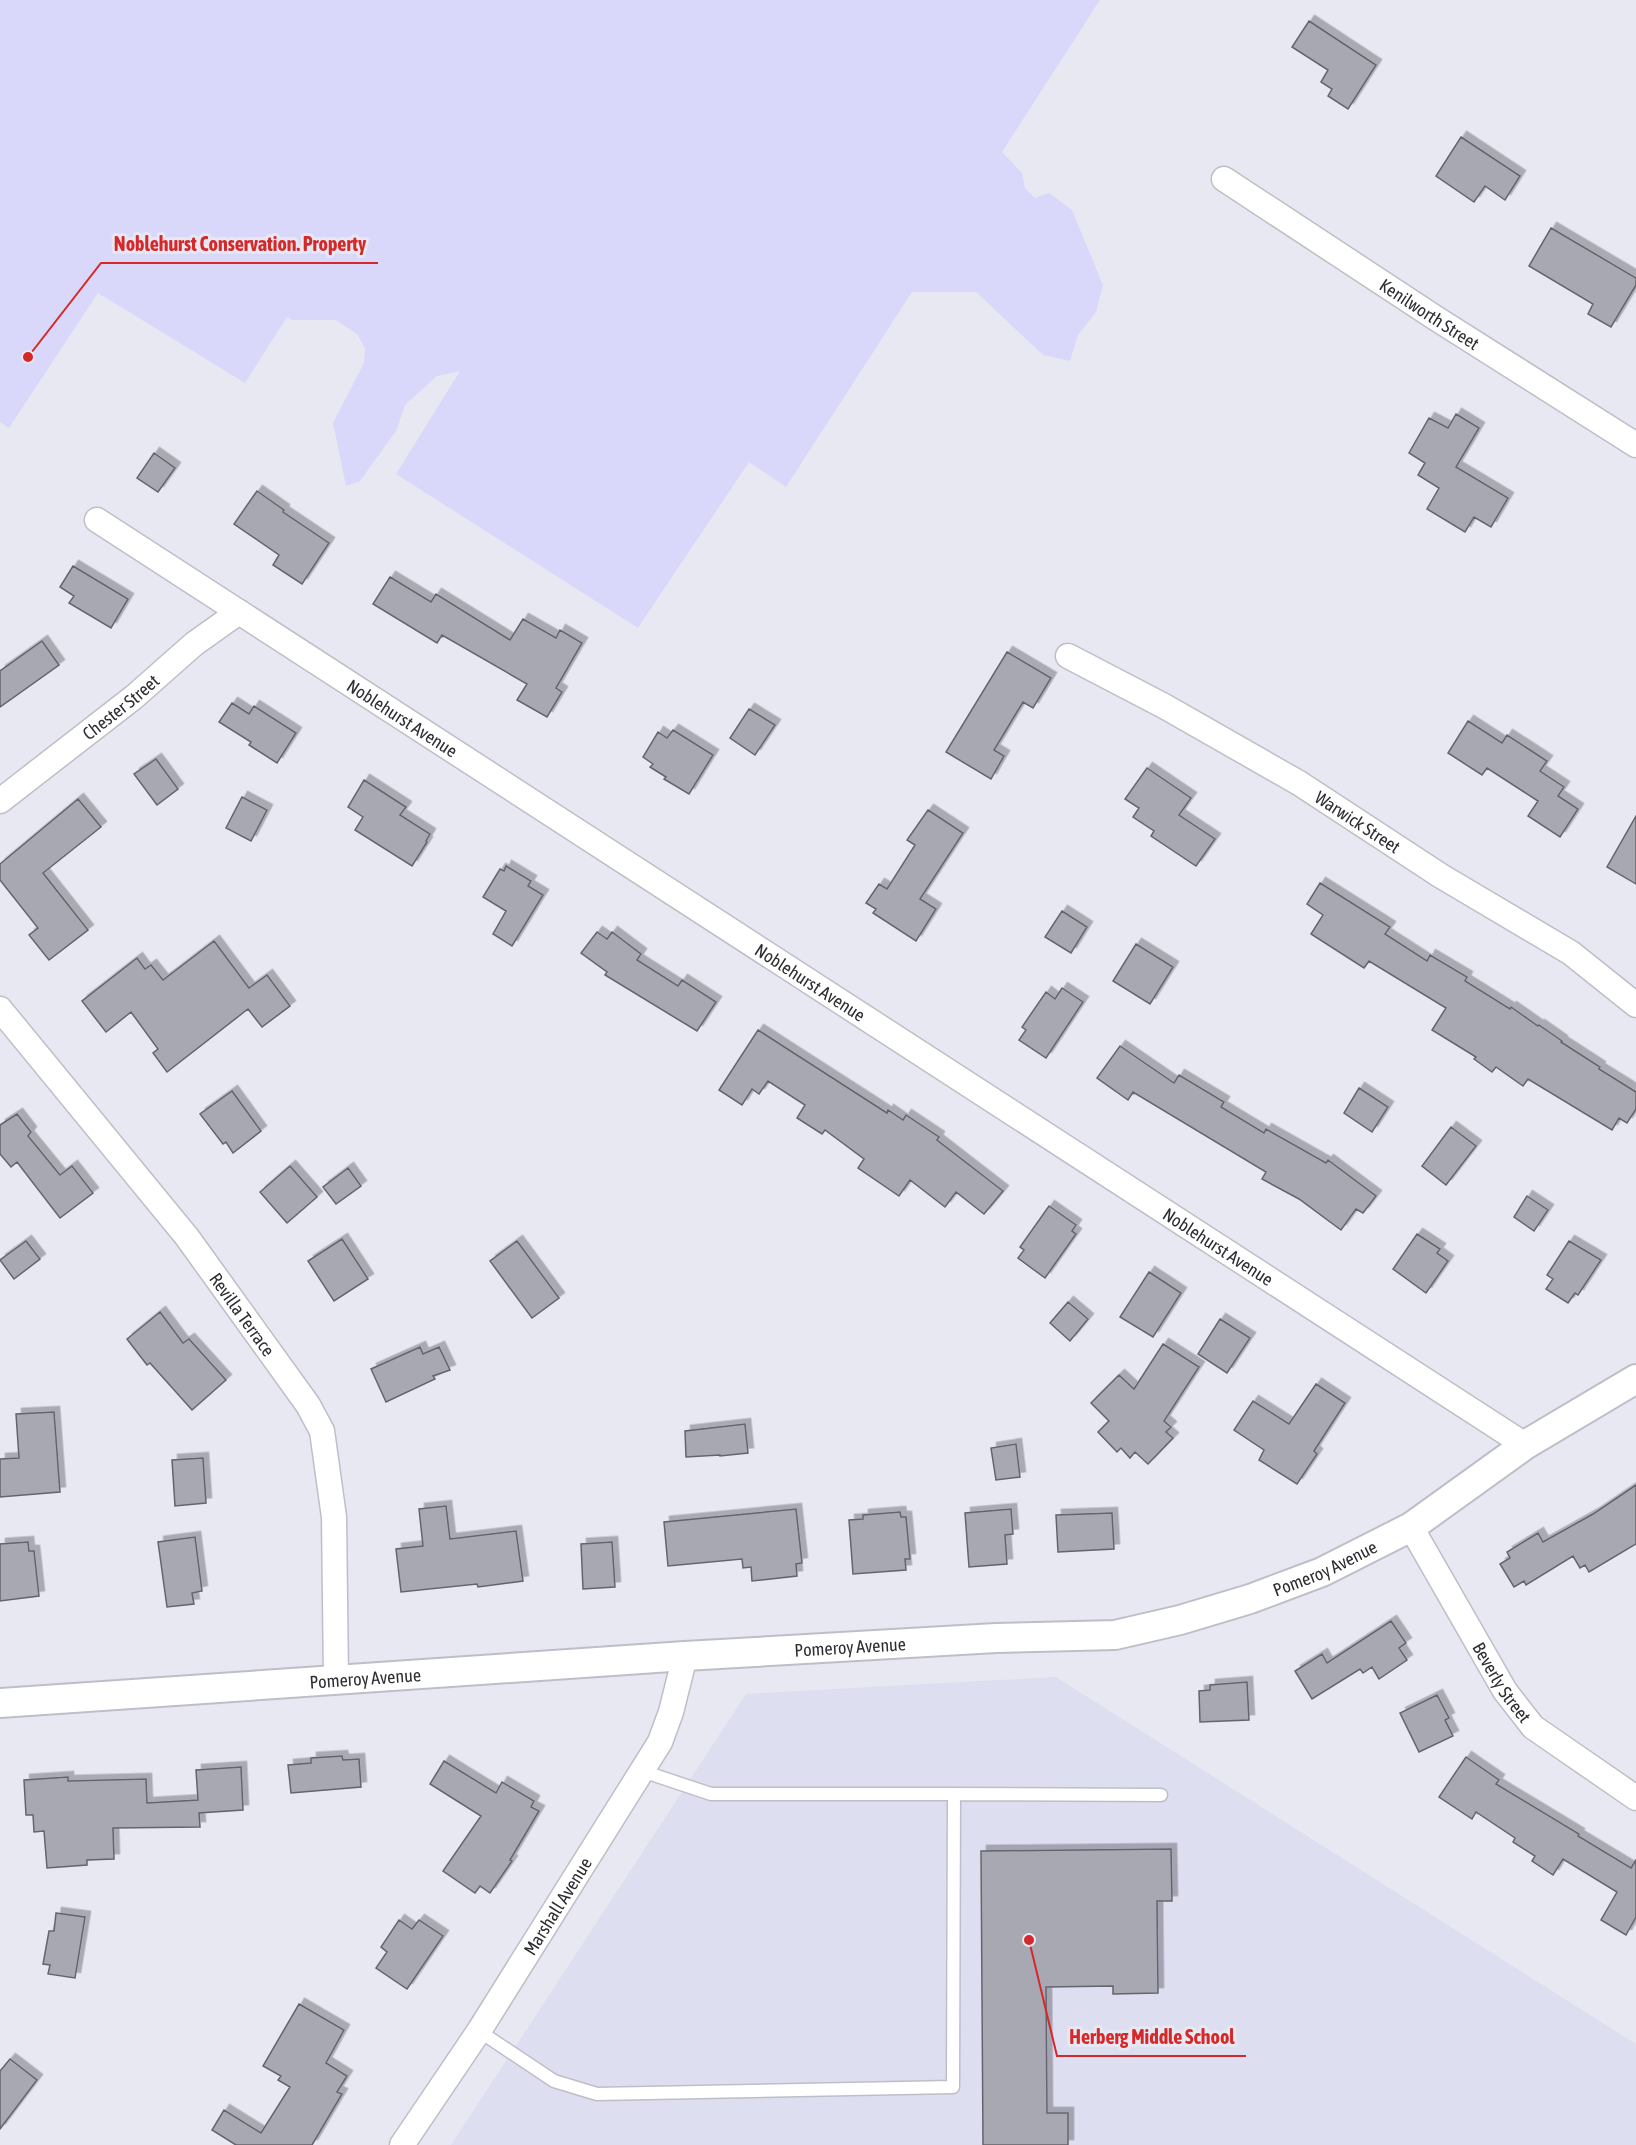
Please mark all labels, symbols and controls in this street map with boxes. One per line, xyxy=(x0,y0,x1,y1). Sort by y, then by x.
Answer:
callout: Noblehurst Conservation. Property xyxy=(101,225,378,263)
text: Noblehurst Conservation. Property xyxy=(114,232,367,255)
street label: Kenilworth Street xyxy=(1376,274,1483,354)
street label: Chester Street xyxy=(78,670,163,744)
street label: Noblehurst Avenue xyxy=(343,675,462,761)
street label: Warwick Street xyxy=(1311,786,1404,857)
street label: Noblehurst Avenue xyxy=(751,939,869,1025)
street label: Noblehurst Avenue xyxy=(1159,1203,1277,1290)
street label: Revilla Terrace xyxy=(206,1268,280,1360)
street label: Pomeroy Avenue xyxy=(1270,1536,1380,1600)
street label: Pomeroy Avenue xyxy=(794,1633,906,1660)
street label: Beverly Street xyxy=(1469,1638,1536,1726)
street label: Pomeroy Avenue xyxy=(309,1664,422,1692)
street label: Marshall Avenue xyxy=(519,1853,596,1959)
callout: Herberg Middle School xyxy=(1057,2018,1246,2056)
text: Herberg Middle School xyxy=(1069,2025,1235,2048)

